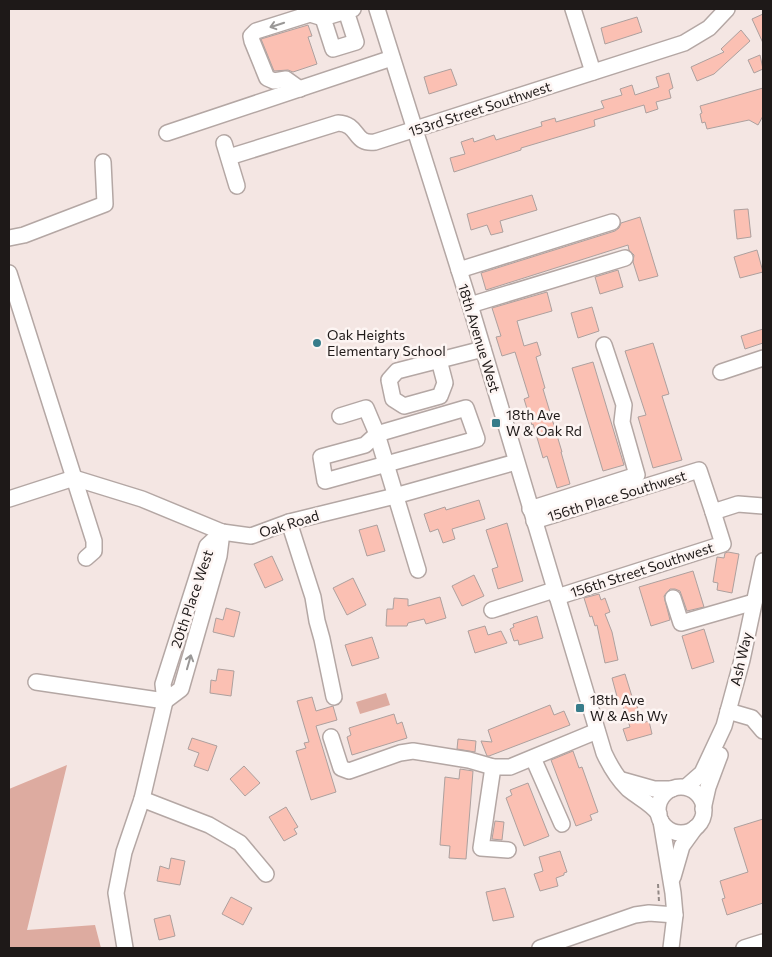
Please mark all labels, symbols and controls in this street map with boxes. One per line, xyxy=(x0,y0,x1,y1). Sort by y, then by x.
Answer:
one-way arrow xyxy=(269,20,285,30)
street label: 153rd Street Southwest xyxy=(406,77,553,140)
street label: 18th Avenue West xyxy=(455,281,504,395)
place label: Oak Heights Elementary School xyxy=(327,326,446,359)
marker: Oak Heights Elementary School xyxy=(311,337,323,349)
place label: 18th Ave W & Oak Rd xyxy=(506,406,582,439)
marker: 18th Ave W & Oak Rd xyxy=(490,417,502,429)
street label: 156th Place Southwest xyxy=(545,466,688,525)
street label: Oak Road xyxy=(257,506,321,541)
street label: 156th Street Southwest xyxy=(568,538,716,601)
street label: 20th Place West xyxy=(167,547,216,650)
street label: Ash Way xyxy=(726,630,755,687)
one-way arrow xyxy=(184,654,194,670)
place label: 18th Ave W & Ash Wy xyxy=(590,691,668,724)
marker: 18th Ave W & Ash Wy xyxy=(574,702,586,714)

